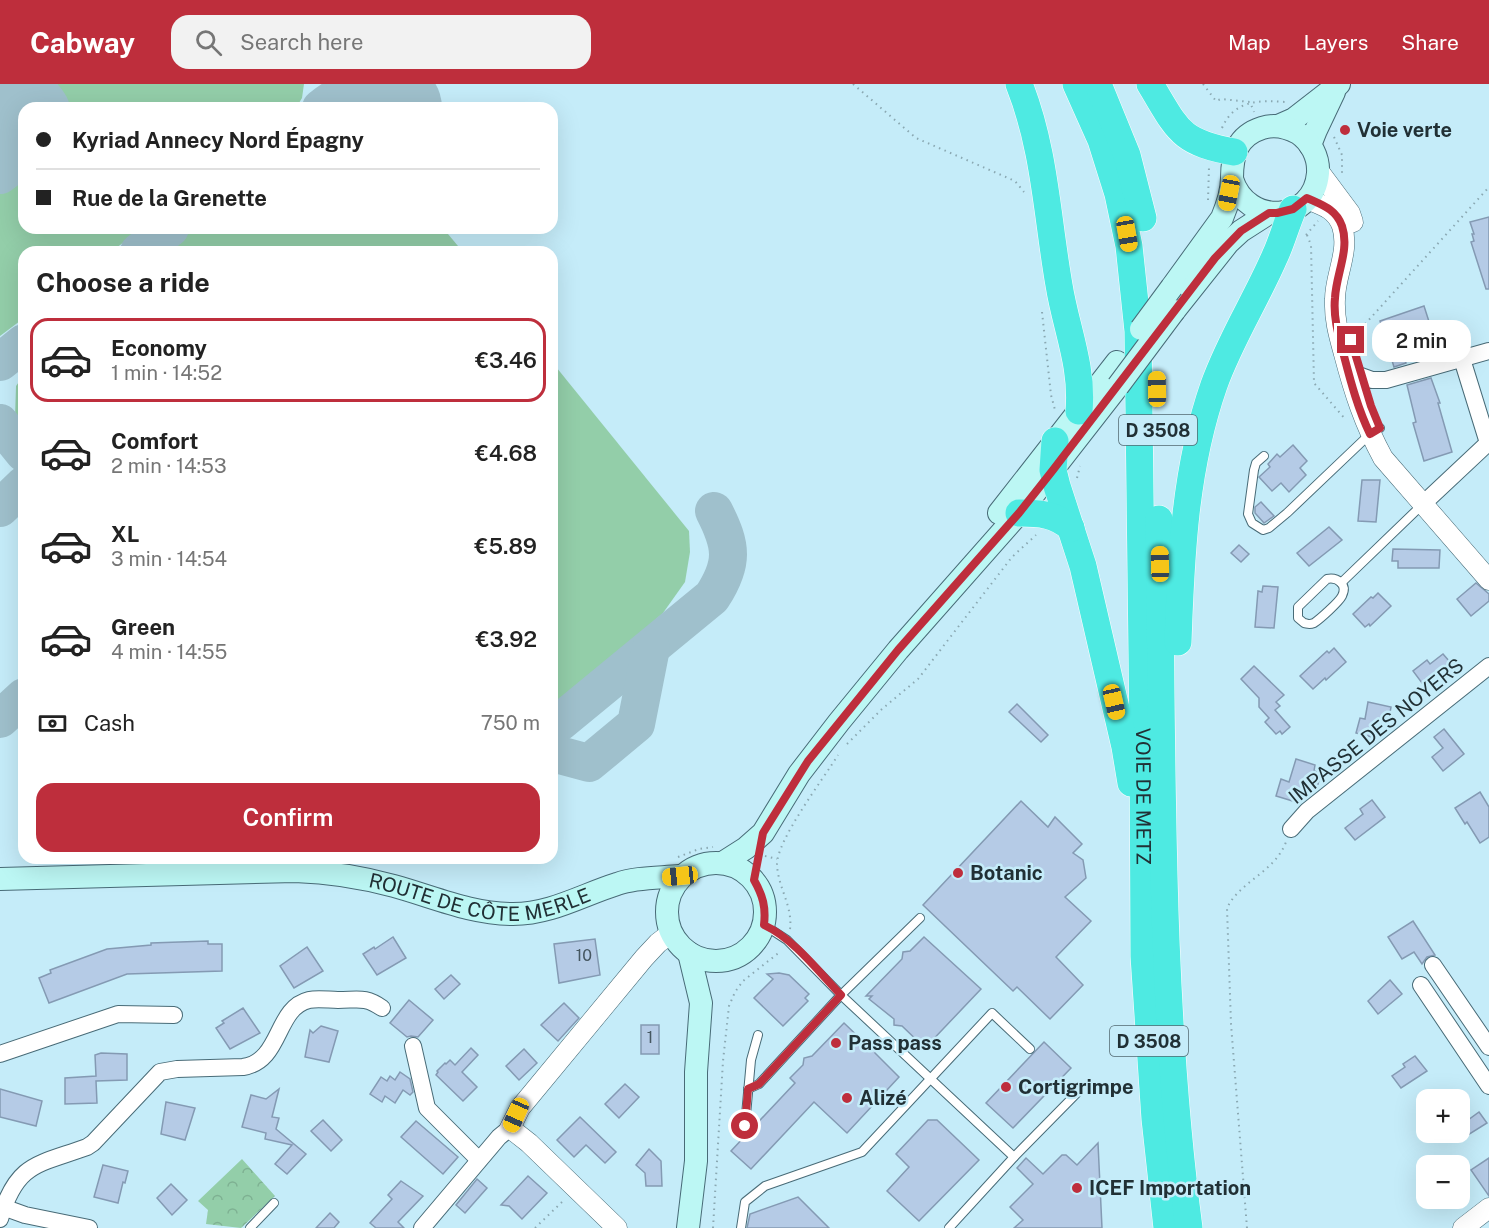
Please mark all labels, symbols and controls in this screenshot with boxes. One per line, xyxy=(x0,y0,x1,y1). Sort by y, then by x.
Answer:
search box xyxy=(171,15,591,69)
text: Cabway xyxy=(30,26,135,59)
icon: search xyxy=(192,26,225,59)
text: Search here xyxy=(240,29,363,55)
text: Map xyxy=(1228,30,1271,55)
text: Layers xyxy=(1304,30,1368,55)
text: Share xyxy=(1401,30,1459,55)
place label: Voie verte xyxy=(1357,118,1452,142)
marker: Voie verte xyxy=(1338,123,1352,137)
text: Kyriad Annecy Nord Épagny xyxy=(72,127,364,153)
car xyxy=(1217,174,1241,212)
text: Rue de la Grenette xyxy=(72,185,267,211)
car xyxy=(1115,215,1139,253)
text: Choose a ride xyxy=(36,266,210,298)
callout: 2 min xyxy=(1372,319,1471,361)
route end xyxy=(1337,326,1364,353)
text: 2 min xyxy=(1396,329,1447,353)
icon: car xyxy=(39,333,93,387)
text: Economy xyxy=(111,335,207,361)
text: €3.46 xyxy=(475,347,537,373)
text: 1 min · 14:52 xyxy=(111,361,222,385)
car xyxy=(1148,371,1166,407)
road number: D 3508 xyxy=(1119,415,1197,445)
icon: car xyxy=(39,426,93,480)
text: Comfort xyxy=(111,428,198,454)
text: €4.68 xyxy=(475,440,537,466)
text: 2 min · 14:53 xyxy=(111,454,227,478)
icon: car xyxy=(39,519,93,573)
text: XL xyxy=(111,521,139,547)
text: €5.89 xyxy=(475,533,537,559)
car xyxy=(1151,546,1169,582)
text: 3 min · 14:54 xyxy=(111,547,227,571)
icon: car xyxy=(39,612,93,666)
text: Green xyxy=(111,614,175,640)
text: €3.92 xyxy=(476,626,537,652)
text: 4 min · 14:55 xyxy=(111,640,227,664)
street label: IMPASSE DES NOYERS xyxy=(1284,653,1468,809)
car xyxy=(1101,682,1127,722)
icon: cash xyxy=(36,707,69,740)
text: Cash xyxy=(84,710,135,736)
text: 750 m xyxy=(481,711,540,735)
street label: VOIE DE METZ xyxy=(1131,728,1156,865)
button: Confirm xyxy=(36,783,540,852)
place label: Botanic xyxy=(970,861,1043,885)
car xyxy=(661,865,699,887)
marker: Botanic xyxy=(951,866,965,880)
street label: ROUTE DE CÔTE MERLE xyxy=(367,868,594,926)
house number: 10 xyxy=(576,946,592,965)
road number: D 3508 xyxy=(1110,1026,1188,1056)
house number: 1 xyxy=(647,1028,653,1047)
place label: Pass pass xyxy=(848,1031,942,1055)
marker: Pass pass xyxy=(829,1036,843,1050)
place label: Cortigrimpe xyxy=(1018,1075,1133,1099)
marker: Cortigrimpe xyxy=(999,1080,1013,1094)
place label: Alizé xyxy=(859,1086,907,1110)
map controls xyxy=(1416,1089,1470,1209)
button: + xyxy=(1416,1089,1470,1143)
marker: Alizé xyxy=(840,1091,854,1105)
car xyxy=(500,1095,532,1135)
route start xyxy=(731,1112,758,1139)
button: − xyxy=(1416,1155,1470,1209)
place label: ICEF Importation xyxy=(1089,1176,1251,1200)
marker: ICEF Importation xyxy=(1070,1181,1084,1195)

